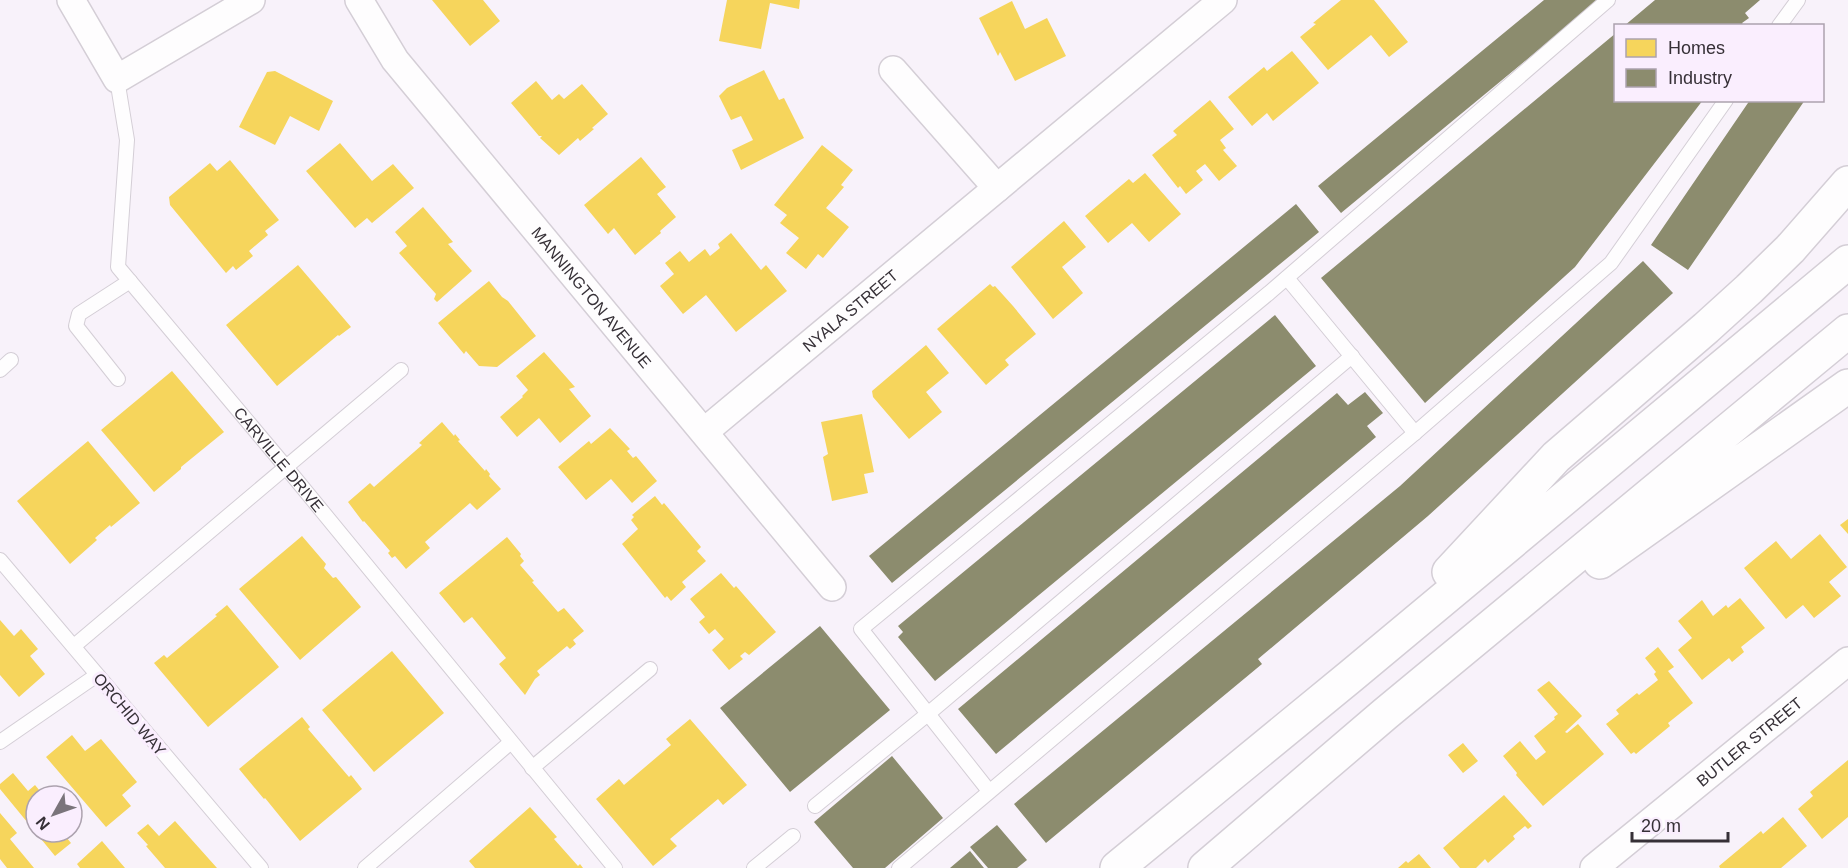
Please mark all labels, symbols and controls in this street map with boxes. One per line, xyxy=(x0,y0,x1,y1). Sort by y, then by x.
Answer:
legend xyxy=(1614,24,1824,102)
text: Homes xyxy=(1668,38,1725,58)
text: Industry xyxy=(1668,68,1732,88)
street label: MANNINGTON AVENUE xyxy=(528,224,654,371)
street label: NYALA STREET xyxy=(800,266,901,355)
street label: CARVILLE DRIVE xyxy=(230,404,327,515)
street label: ORCHID WAY xyxy=(90,670,169,759)
street label: BUTLER STREET xyxy=(1693,694,1806,790)
north arrow xyxy=(24,784,84,844)
scale bar xyxy=(1632,805,1728,843)
text: N xyxy=(33,813,53,833)
text: 20 m xyxy=(1641,816,1681,836)

